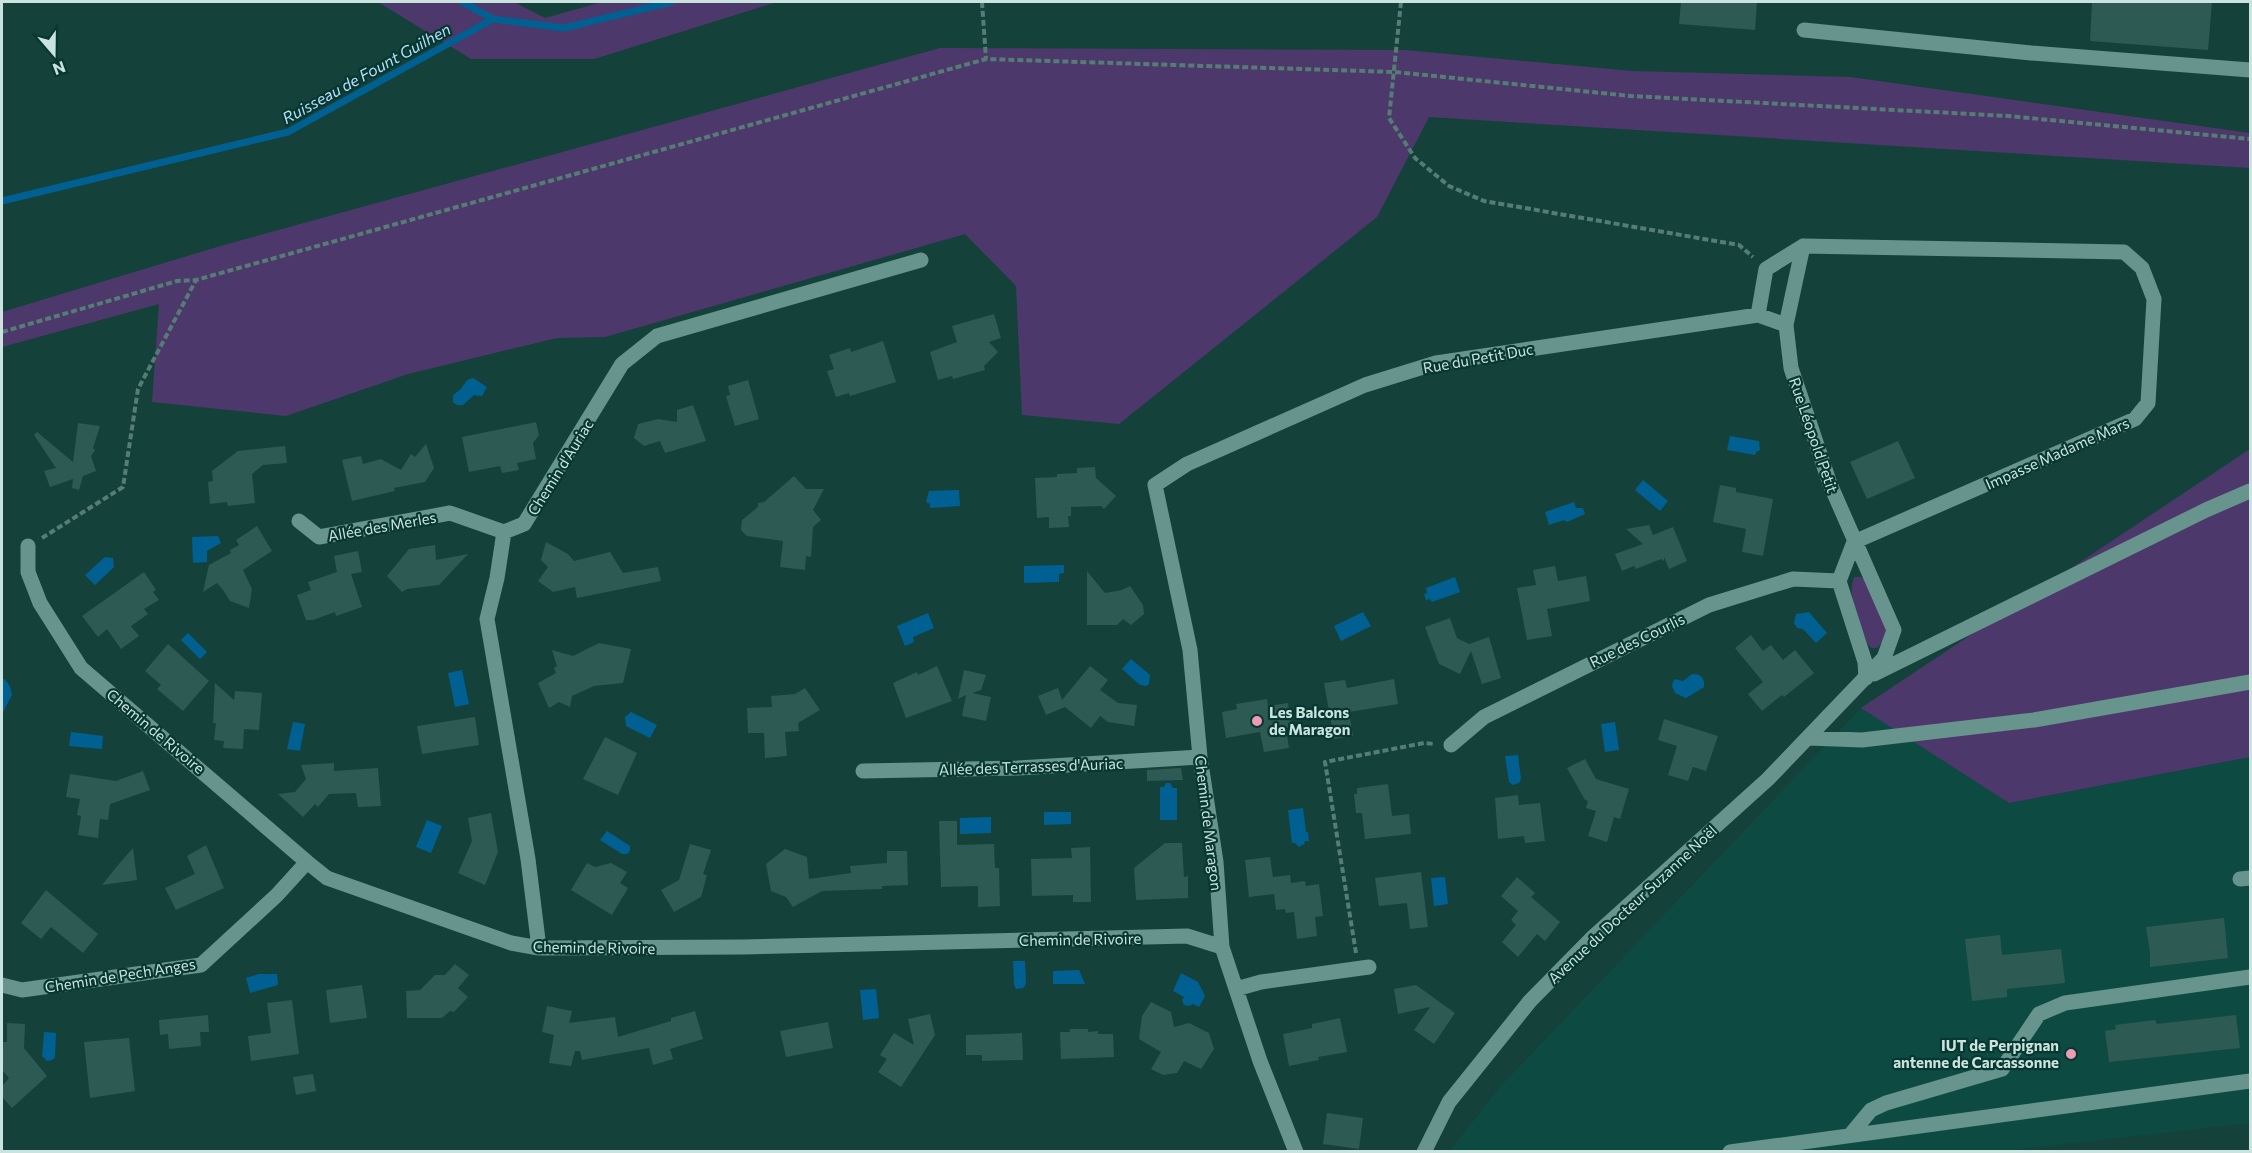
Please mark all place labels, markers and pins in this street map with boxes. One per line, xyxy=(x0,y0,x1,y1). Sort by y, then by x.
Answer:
place label: Les Balcons de Maragon xyxy=(1269,703,1350,738)
marker: Les Balcons de Maragon xyxy=(1250,714,1264,728)
place label: IUT de Perpignan antenne de Carcassonne xyxy=(1893,1036,2059,1071)
marker: IUT de Perpignan antenne de Carcassonne xyxy=(2064,1047,2078,1061)

